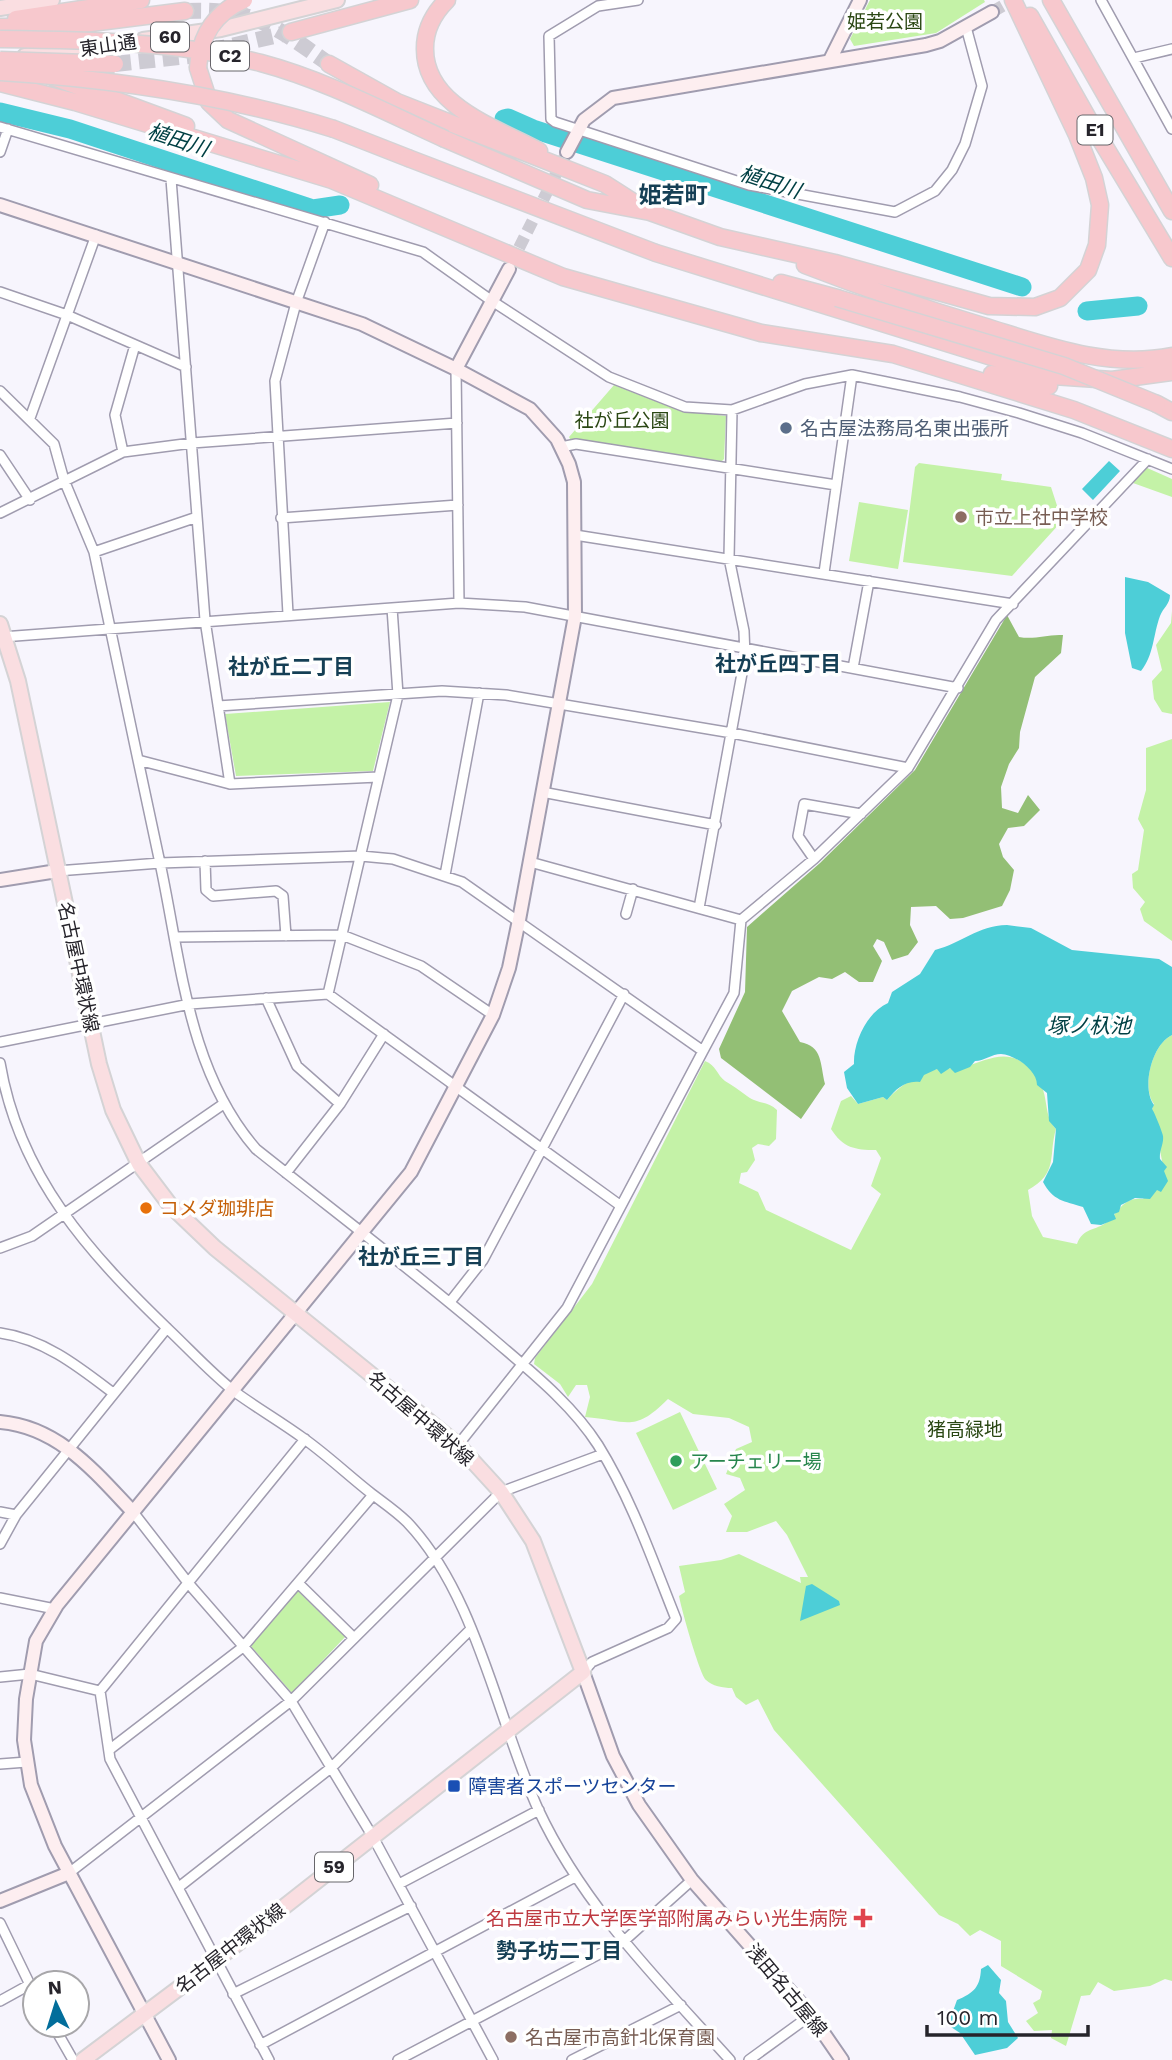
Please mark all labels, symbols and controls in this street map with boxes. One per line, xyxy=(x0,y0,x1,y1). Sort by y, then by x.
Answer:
park label: 姫若公園 xyxy=(847,10,923,33)
road number: 60 xyxy=(151,22,189,52)
street label: 東山通 xyxy=(78,30,138,61)
road number: C2 xyxy=(211,42,249,70)
road number: E1 xyxy=(1078,116,1112,145)
water label: 植田川 xyxy=(144,118,214,162)
water label: 植田川 xyxy=(736,160,806,204)
district label: 姫若町 xyxy=(639,182,708,209)
park label: 社が丘公園 xyxy=(574,409,670,432)
place label: 名古屋法務局名東出張所 xyxy=(800,417,1009,440)
marker: 名古屋法務局名東出張所 xyxy=(778,420,794,436)
place label: 市立上社中学校 xyxy=(975,506,1108,529)
marker: 市立上社中学校 xyxy=(953,509,969,525)
district label: 社が丘四丁目 xyxy=(715,651,841,676)
district label: 社が丘二丁目 xyxy=(228,654,354,679)
street label: 名古屋中環状線 xyxy=(53,900,104,1035)
water label: 塚ノ杁池 xyxy=(1047,1013,1133,1038)
place label: コメダ珈琲店 xyxy=(160,1197,274,1220)
marker: コメダ珈琲店 xyxy=(138,1200,154,1216)
district label: 社が丘三丁目 xyxy=(358,1244,484,1269)
street label: 名古屋中環状線 xyxy=(363,1366,478,1471)
park label: 猪高緑地 xyxy=(927,1418,1003,1441)
place label: アーチェリー場 xyxy=(690,1450,822,1473)
marker: アーチェリー場 xyxy=(668,1453,684,1469)
place label: 障害者スポーツセンター xyxy=(468,1775,677,1798)
marker: 障害者スポーツセンター xyxy=(446,1778,462,1794)
road number: 59 xyxy=(315,1853,353,1882)
street label: 名古屋中環状線 xyxy=(171,1898,290,1998)
place label: 名古屋市立大学医学部附属みらい光生病院 xyxy=(486,1907,847,1930)
marker: 名古屋市立大学医学部附属みらい光生病院 xyxy=(853,1908,873,1928)
district label: 勢子坊二丁目 xyxy=(496,1938,622,1963)
street label: 浅田名古屋線 xyxy=(741,1939,832,2041)
north arrow xyxy=(21,1969,91,2039)
text: N xyxy=(47,1976,63,2000)
scale bar xyxy=(927,1994,1088,2038)
text: 100 m xyxy=(937,2005,999,2030)
place label: 名古屋市高針北保育園 xyxy=(525,2026,715,2049)
marker: 名古屋市高針北保育園 xyxy=(503,2029,519,2045)

